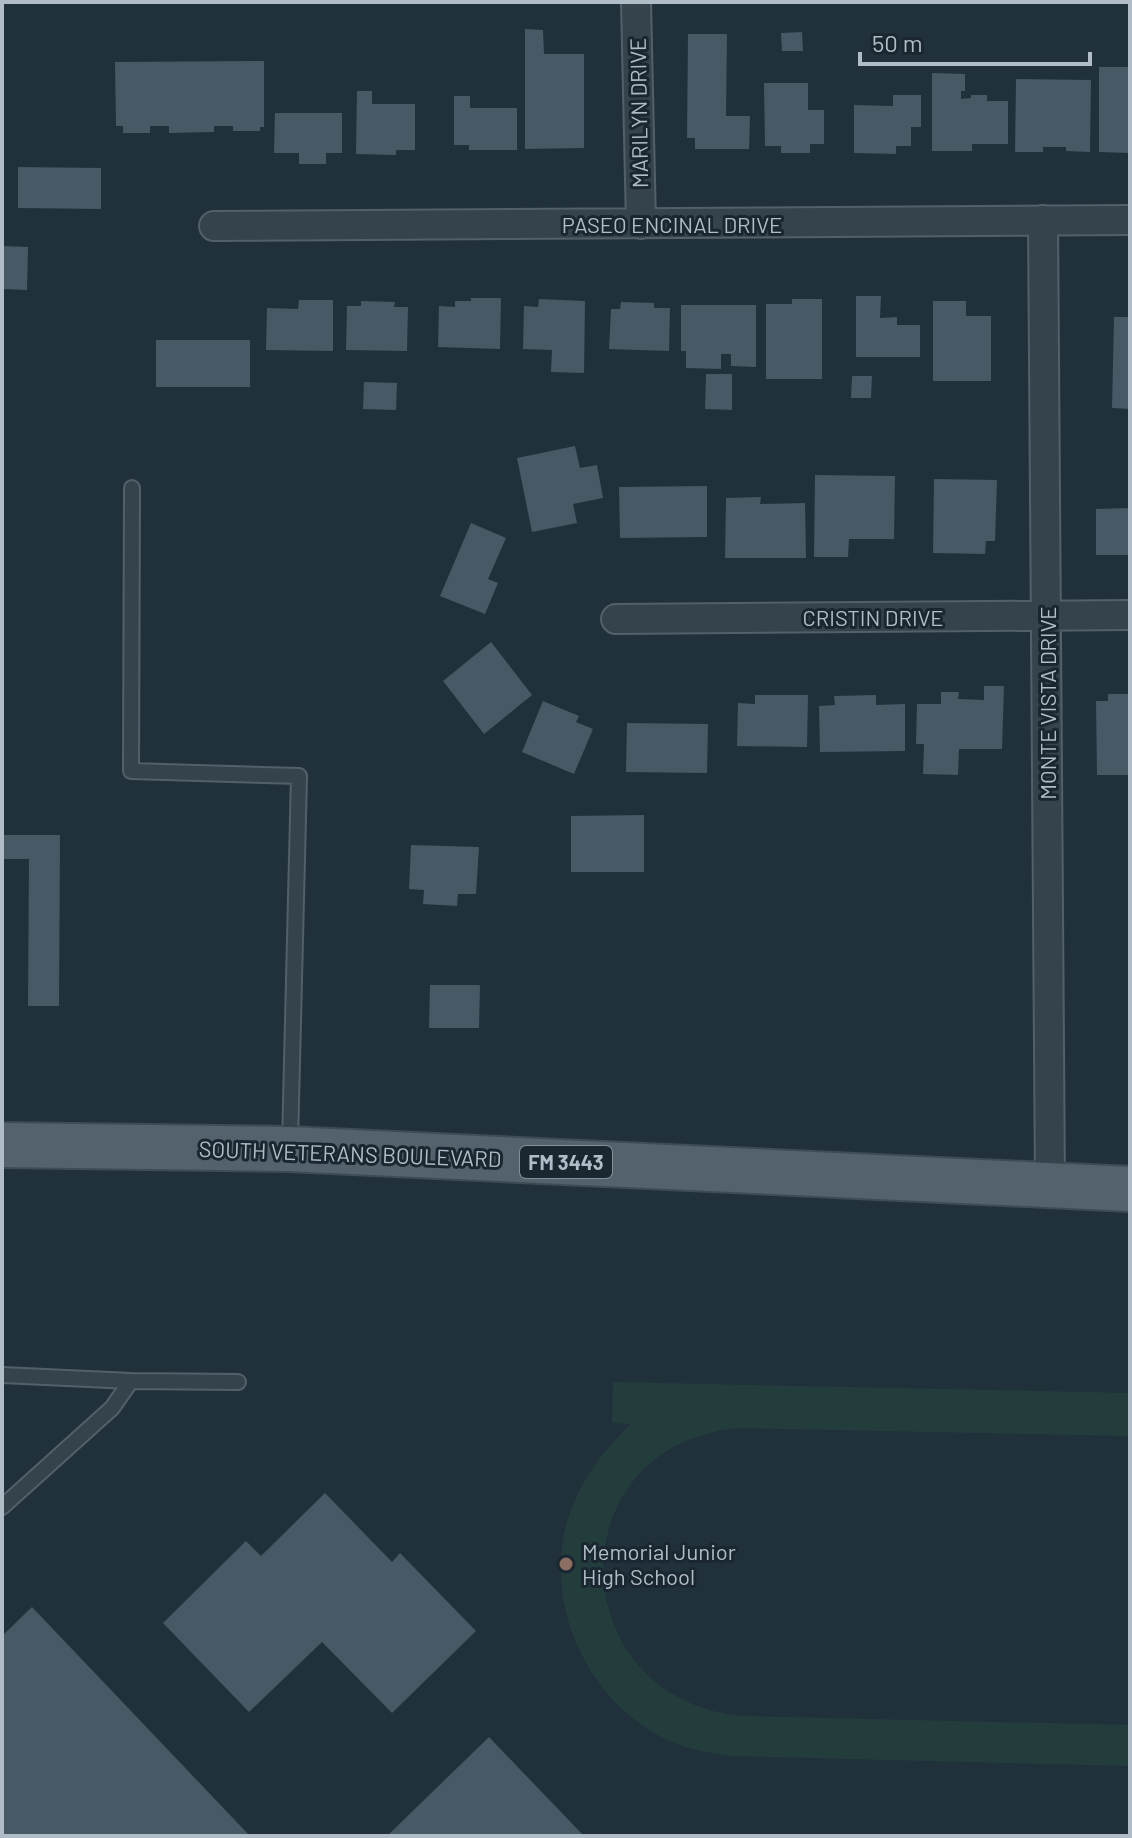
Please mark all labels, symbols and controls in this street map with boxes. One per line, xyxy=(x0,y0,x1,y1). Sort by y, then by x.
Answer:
scale bar xyxy=(860,16,1090,66)
text: 50 m xyxy=(872,28,923,57)
street label: MARILYN DRIVE xyxy=(624,38,652,188)
street label: PASEO ENCINAL DRIVE xyxy=(562,211,782,237)
street label: CRISTIN DRIVE xyxy=(802,604,944,630)
street label: MONTE VISTA DRIVE xyxy=(1034,606,1060,800)
street label: SOUTH VETERANS BOULEVARD xyxy=(198,1135,502,1171)
road number: FM 3443 xyxy=(520,1146,612,1178)
place label: Memorial Junior High School xyxy=(582,1538,736,1589)
marker: Memorial Junior High School xyxy=(557,1555,575,1573)

